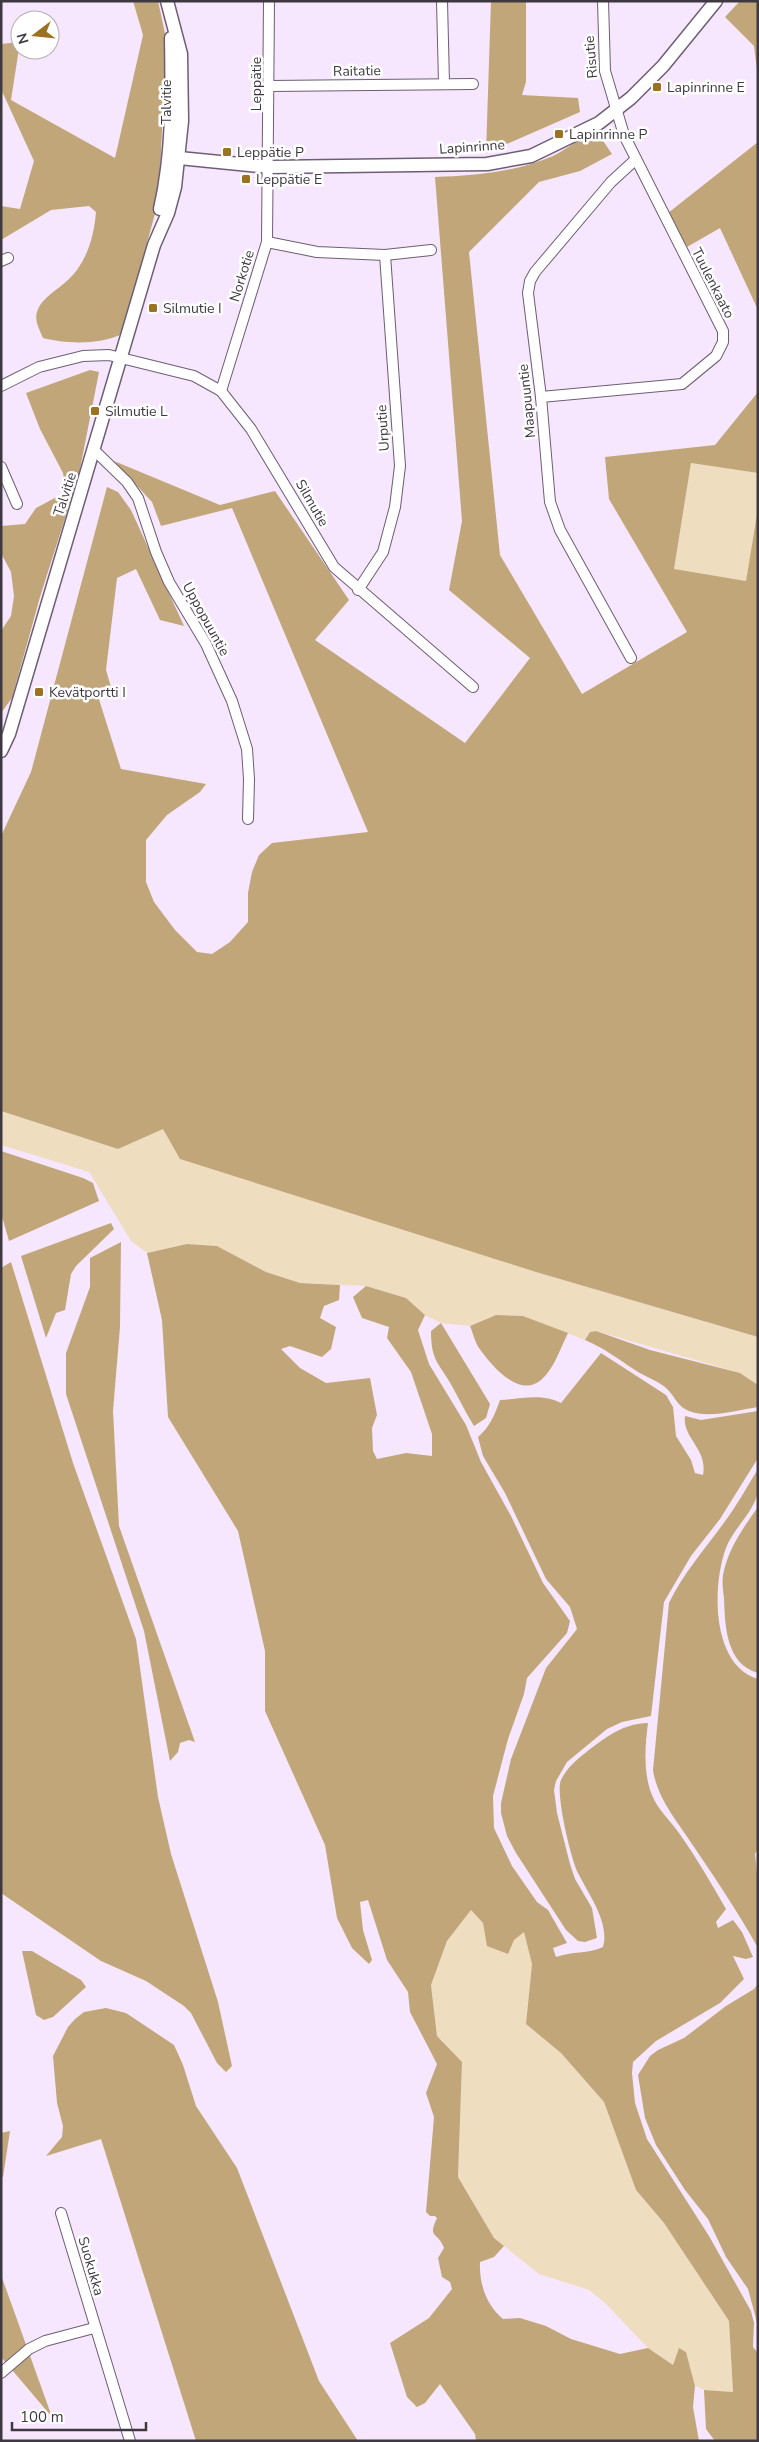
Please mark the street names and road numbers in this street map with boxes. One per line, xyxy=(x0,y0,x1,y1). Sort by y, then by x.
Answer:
street label: Risutie xyxy=(580,35,602,79)
street label: Leppätie xyxy=(247,57,266,111)
street label: Raitatie xyxy=(333,61,381,81)
street label: Talvitie xyxy=(157,80,176,124)
street label: Lapinrinne xyxy=(438,135,506,159)
street label: Tuulenkaato xyxy=(687,244,739,322)
street label: Norkotie xyxy=(225,248,259,304)
street label: Maapuuntie xyxy=(514,363,540,439)
street label: Urputie xyxy=(372,404,394,452)
street label: Talvitie xyxy=(49,470,81,518)
street label: Silmutie xyxy=(291,476,333,530)
street label: Uppopuuntie xyxy=(178,579,234,659)
street label: Suokukka xyxy=(74,2234,108,2298)

